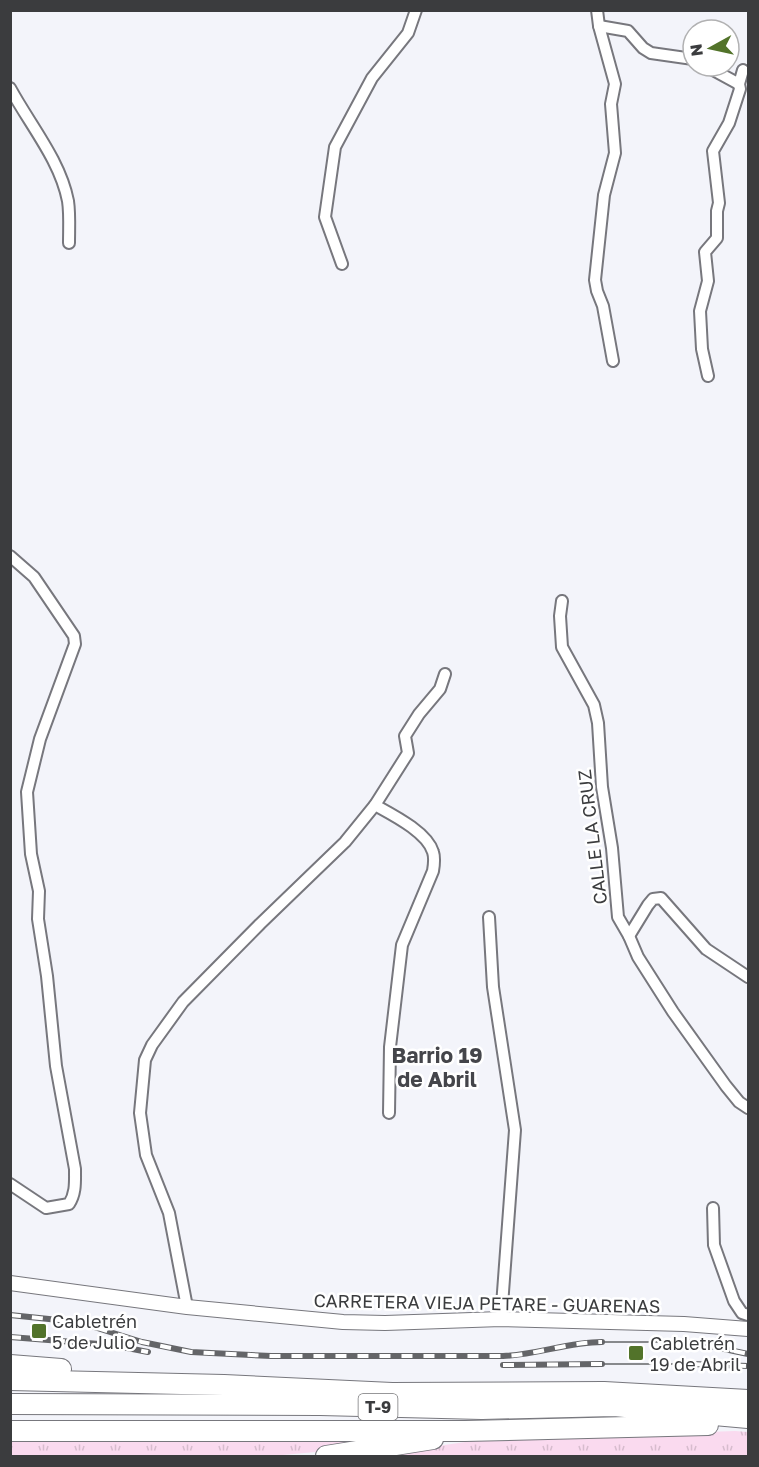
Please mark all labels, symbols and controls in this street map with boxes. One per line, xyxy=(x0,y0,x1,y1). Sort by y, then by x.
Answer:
north arrow xyxy=(681,18,741,78)
text: N xyxy=(685,43,707,58)
street label: CALLE LA CRUZ xyxy=(573,768,611,906)
district label: Barrio 19 de Abril xyxy=(391,1042,483,1092)
street label: CARRETERA VIEJA PETARE - GUARENAS xyxy=(313,1289,661,1317)
place label: Cabletrén 5 de Julio xyxy=(52,1310,137,1353)
marker: Cabletrén 5 de Julio xyxy=(30,1322,48,1340)
place label: Cabletrén 19 de Abril xyxy=(650,1332,741,1375)
marker: Cabletrén 19 de Abril xyxy=(627,1344,645,1362)
road number: T-9 xyxy=(358,1394,398,1420)

